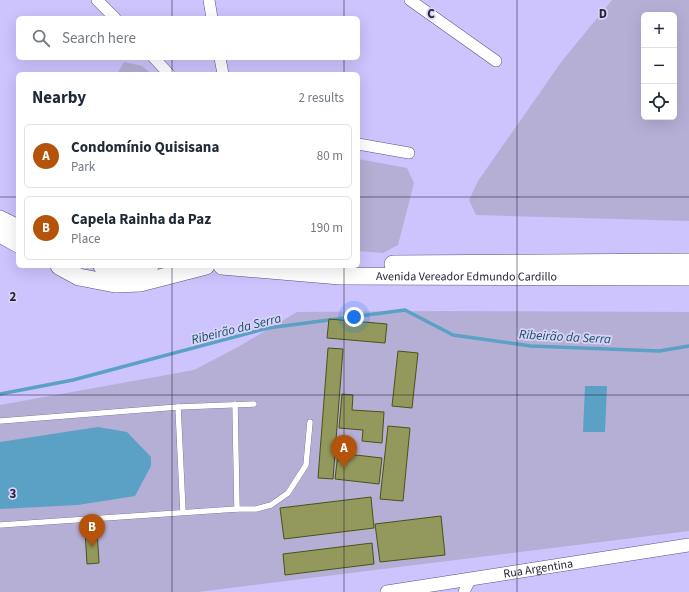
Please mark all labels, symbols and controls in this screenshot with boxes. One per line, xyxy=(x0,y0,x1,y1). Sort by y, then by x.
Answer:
text: C xyxy=(427,5,435,23)
text: D xyxy=(599,5,607,23)
map controls xyxy=(641,12,677,120)
button: + xyxy=(641,12,677,48)
search box xyxy=(16,16,360,60)
icon: search xyxy=(30,27,52,49)
text: Search here xyxy=(62,28,136,49)
button: − xyxy=(641,48,677,84)
button: locate xyxy=(641,84,677,120)
text: Nearby xyxy=(32,86,86,110)
text: 2 results xyxy=(299,89,344,107)
text: Condomínio Quisisana xyxy=(71,137,219,158)
text: A xyxy=(42,147,50,165)
text: 80 m xyxy=(317,147,343,165)
text: Park xyxy=(71,158,95,176)
text: Capela Rainha da Paz xyxy=(71,209,211,230)
text: B xyxy=(42,219,50,237)
text: 190 m xyxy=(310,219,343,237)
text: Place xyxy=(71,230,100,248)
street label: Avenida Vereador Edmundo Cardillo xyxy=(376,268,557,286)
text: 2 xyxy=(10,288,17,306)
your location xyxy=(344,307,364,327)
water label: Ribeirão da Serra xyxy=(189,309,283,349)
water label: Ribeirão da Serra xyxy=(518,326,611,348)
pin: A xyxy=(331,435,357,468)
text: 3 xyxy=(10,485,17,503)
pin: B xyxy=(79,514,105,547)
street label: Rua Argentina xyxy=(502,555,574,583)

